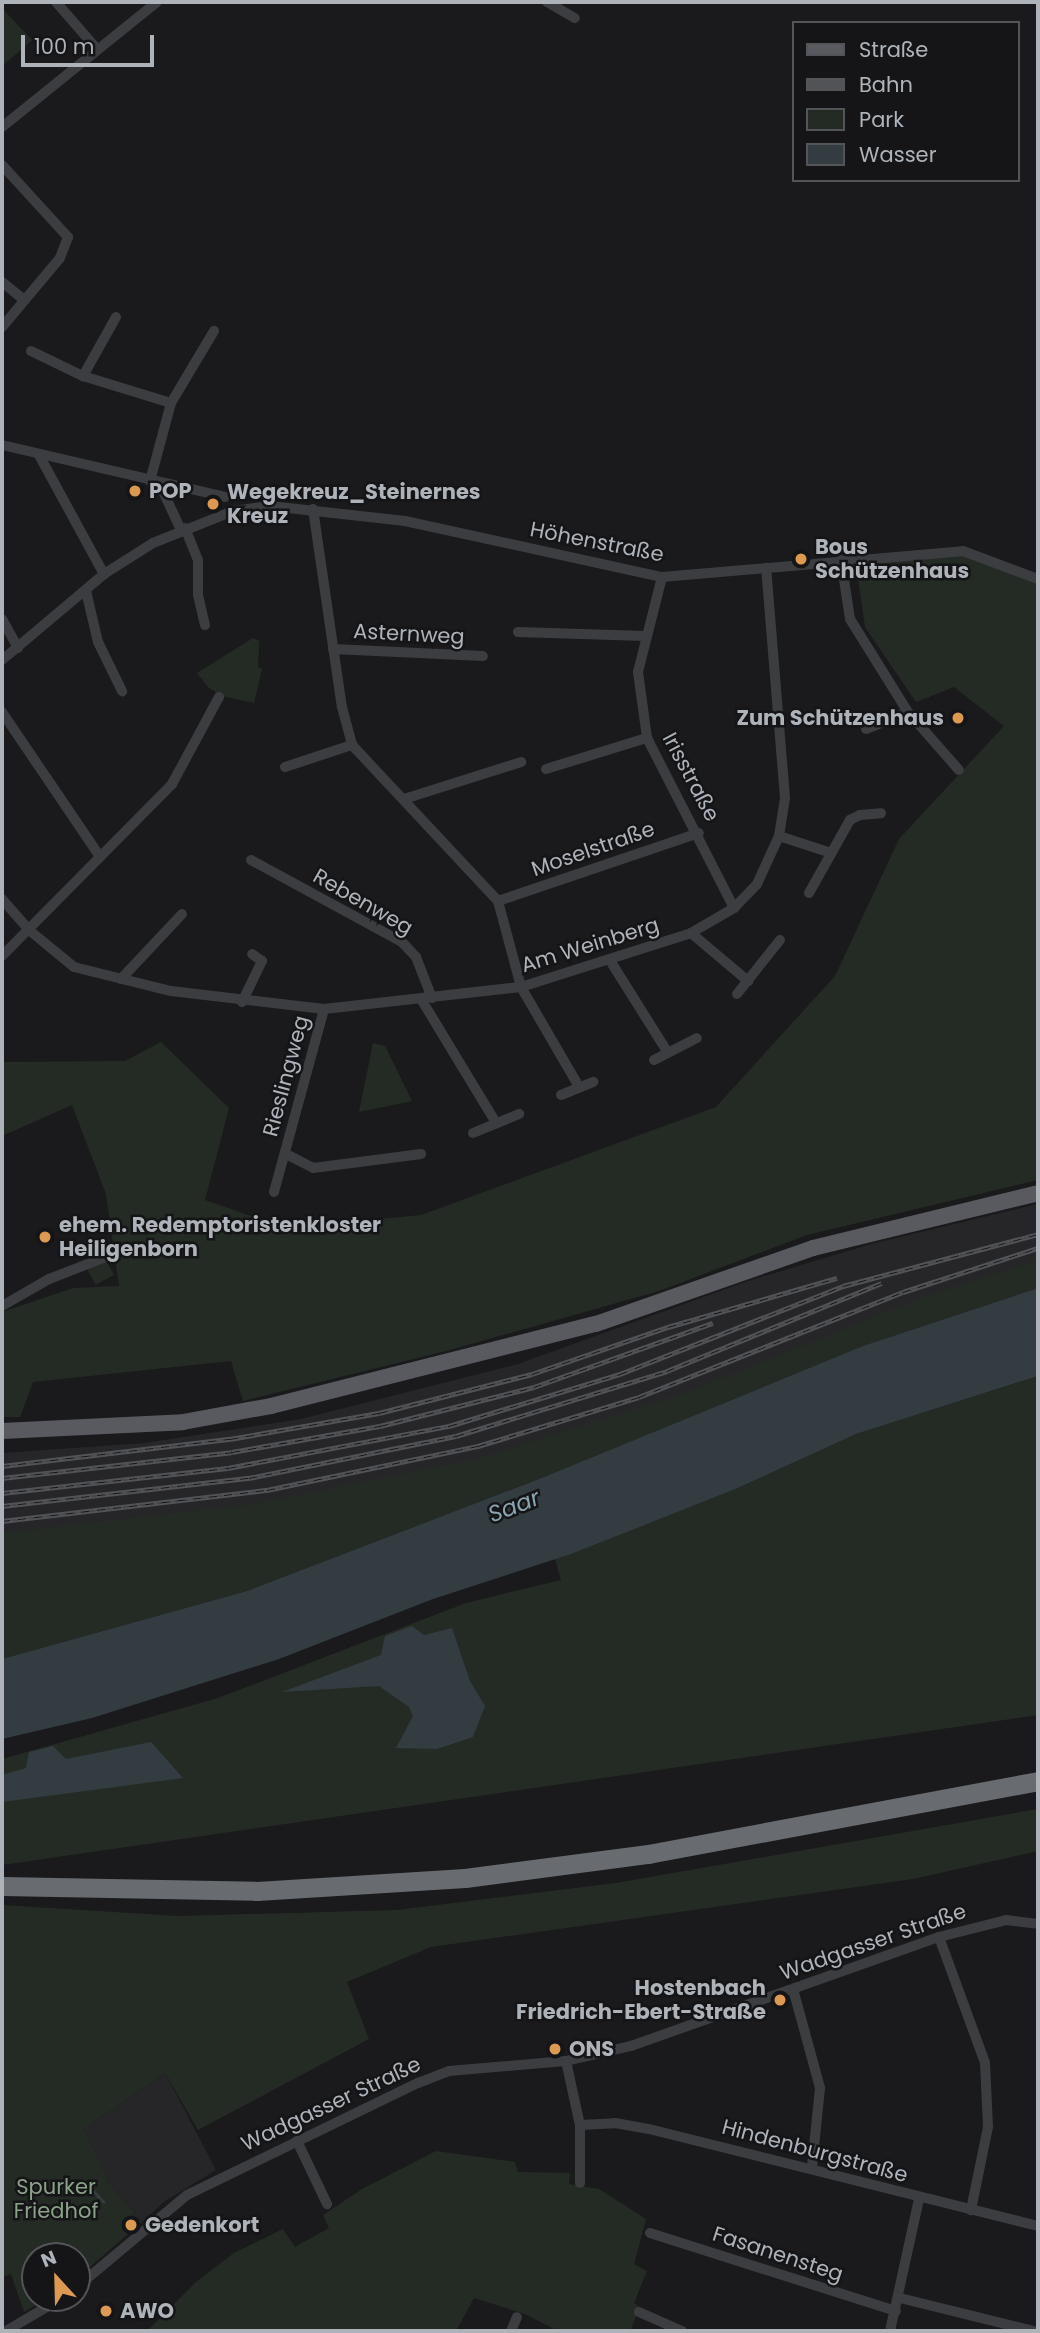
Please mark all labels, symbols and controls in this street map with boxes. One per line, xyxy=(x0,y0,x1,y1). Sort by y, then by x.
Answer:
scale bar xyxy=(24,21,158,65)
legend xyxy=(792,21,1019,182)
text: 100 m xyxy=(34,32,94,61)
text: Straße xyxy=(859,35,928,64)
text: Bahn xyxy=(859,70,913,99)
text: Park xyxy=(859,105,904,134)
text: Wasser xyxy=(859,140,936,169)
place label: POP xyxy=(149,478,192,504)
place label: Wegekreuz_Steinernes Kreuz xyxy=(227,479,481,529)
marker: POP xyxy=(127,483,143,499)
marker: Wegekreuz_Steinernes Kreuz xyxy=(205,496,221,512)
street label: Höhenstraße xyxy=(528,517,666,567)
place label: Bous Schützenhaus xyxy=(815,534,969,584)
marker: Bous Schützenhaus xyxy=(793,551,809,567)
street label: Asternweg xyxy=(353,618,465,650)
place label: Zum Schützenhaus xyxy=(736,705,944,731)
marker: Zum Schützenhaus xyxy=(950,710,966,726)
street label: Irisstraße xyxy=(657,728,725,826)
street label: Moselstraße xyxy=(528,816,658,882)
street label: Rebenweg xyxy=(309,863,417,941)
street label: Am Weinberg xyxy=(518,912,662,978)
street label: Rieslingweg xyxy=(258,1013,314,1139)
place label: ehem. Redemptoristenkloster Heiligenborn xyxy=(59,1212,381,1262)
marker: ehem. Redemptoristenkloster Heiligenborn xyxy=(37,1229,53,1245)
water label: Saar xyxy=(484,1484,544,1528)
street label: Wadgasser Straße xyxy=(777,1898,969,1986)
place label: Hostenbach Friedrich-Ebert-Straße xyxy=(516,1975,766,2025)
marker: Hostenbach Friedrich-Ebert-Straße xyxy=(772,1992,788,2008)
place label: ONS xyxy=(569,2036,614,2062)
marker: ONS xyxy=(547,2041,563,2057)
street label: Wadgasser Straße xyxy=(237,2051,425,2157)
street label: Hindenburgstraße xyxy=(719,2114,911,2188)
park label: Spurker Friedhof xyxy=(14,2174,98,2224)
place label: Gedenkort xyxy=(145,2212,259,2238)
marker: Gedenkort xyxy=(123,2217,139,2233)
street label: Fasanensteg xyxy=(710,2221,846,2287)
north arrow xyxy=(21,2242,91,2312)
text: N xyxy=(37,2244,60,2274)
place label: AWO xyxy=(120,2298,174,2324)
marker: AWO xyxy=(98,2303,114,2319)

